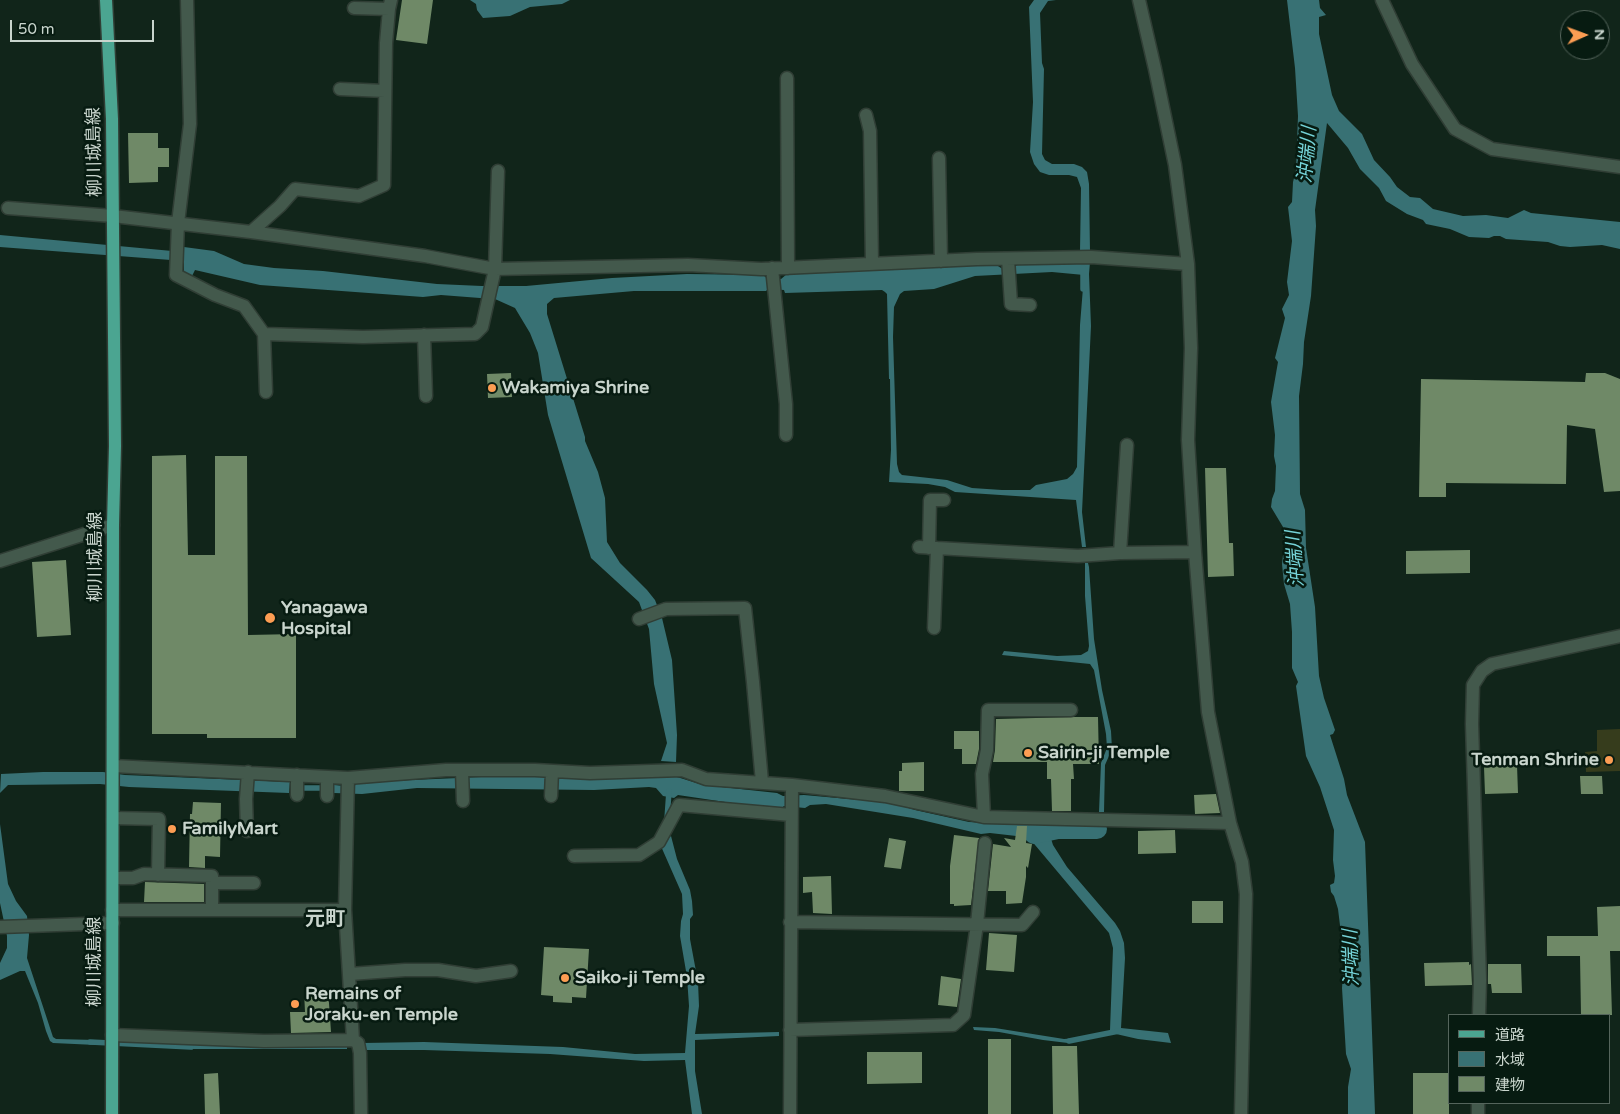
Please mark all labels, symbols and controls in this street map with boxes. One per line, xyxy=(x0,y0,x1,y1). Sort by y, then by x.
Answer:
scale bar xyxy=(12,10,156,42)
north arrow xyxy=(1560,10,1610,60)
text: 50 m xyxy=(18,20,55,38)
text: N xyxy=(1591,29,1608,40)
street label: 柳川城島線 xyxy=(83,107,107,197)
water label: 沖端川 xyxy=(1294,126,1322,184)
place label: Wakamiya Shrine xyxy=(502,377,649,399)
marker: Wakamiya Shrine xyxy=(486,382,498,394)
street label: 柳川城島線 xyxy=(85,512,107,602)
water label: 沖端川 xyxy=(1283,530,1309,588)
place label: Yanagawa Hospital xyxy=(281,597,368,640)
marker: Yanagawa Hospital xyxy=(263,611,277,625)
place label: Sairin-ji Temple xyxy=(1038,742,1170,764)
marker: Sairin-ji Temple xyxy=(1022,747,1034,759)
place label: Tenman Shrine xyxy=(1471,749,1599,771)
marker: Tenman Shrine xyxy=(1603,754,1615,766)
place label: FamilyMart xyxy=(182,818,278,840)
marker: FamilyMart xyxy=(166,823,178,835)
district label: 元町 xyxy=(305,908,345,932)
street label: 柳川城島線 xyxy=(84,917,106,1007)
water label: 沖端川 xyxy=(1340,929,1364,987)
place label: Saiko-ji Temple xyxy=(575,967,705,989)
marker: Saiko-ji Temple xyxy=(559,972,571,984)
place label: Remains of Joraku-en Temple xyxy=(305,983,458,1026)
marker: Remains of Joraku-en Temple xyxy=(289,998,301,1010)
legend xyxy=(1448,1014,1610,1104)
text: 道路 xyxy=(1495,1026,1525,1044)
text: 水域 xyxy=(1495,1051,1525,1069)
text: 建物 xyxy=(1495,1076,1525,1094)

